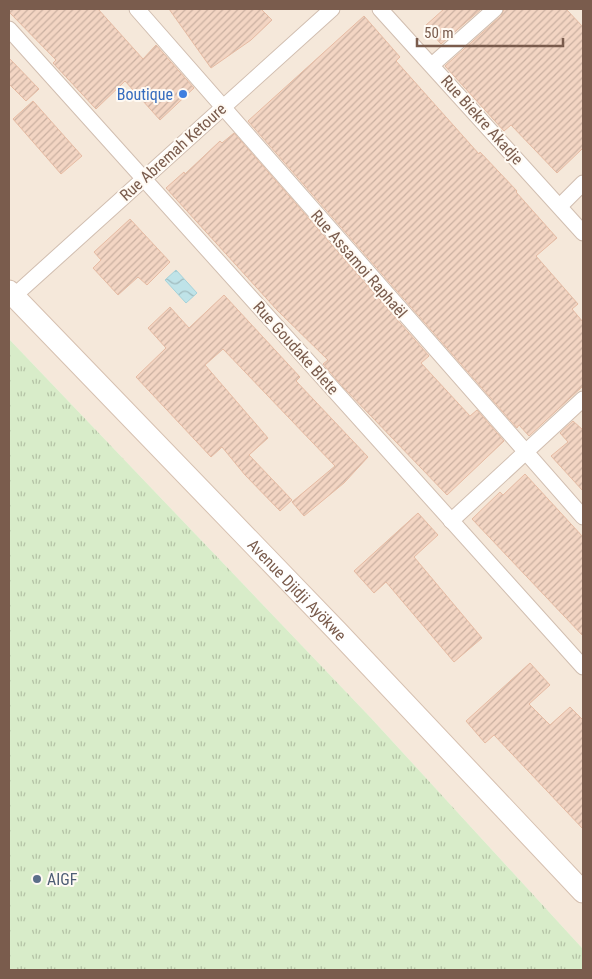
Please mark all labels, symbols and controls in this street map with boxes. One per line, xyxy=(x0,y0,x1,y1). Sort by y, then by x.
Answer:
scale bar xyxy=(417,15,563,47)
text: 50 m xyxy=(424,24,454,42)
street label: Rue Biekre Akadje xyxy=(437,71,527,169)
place label: Boutique xyxy=(117,85,173,104)
marker: Boutique xyxy=(177,88,189,100)
street label: Rue Abremah Ketoure xyxy=(116,99,230,205)
street label: Rue Assamoi Raphaël xyxy=(307,206,411,322)
street label: Rue Goudake Blete xyxy=(249,298,343,398)
street label: Avenue Djidji Ayökwe xyxy=(244,535,350,644)
place label: AIGF xyxy=(47,870,78,889)
marker: AIGF xyxy=(31,873,43,885)

